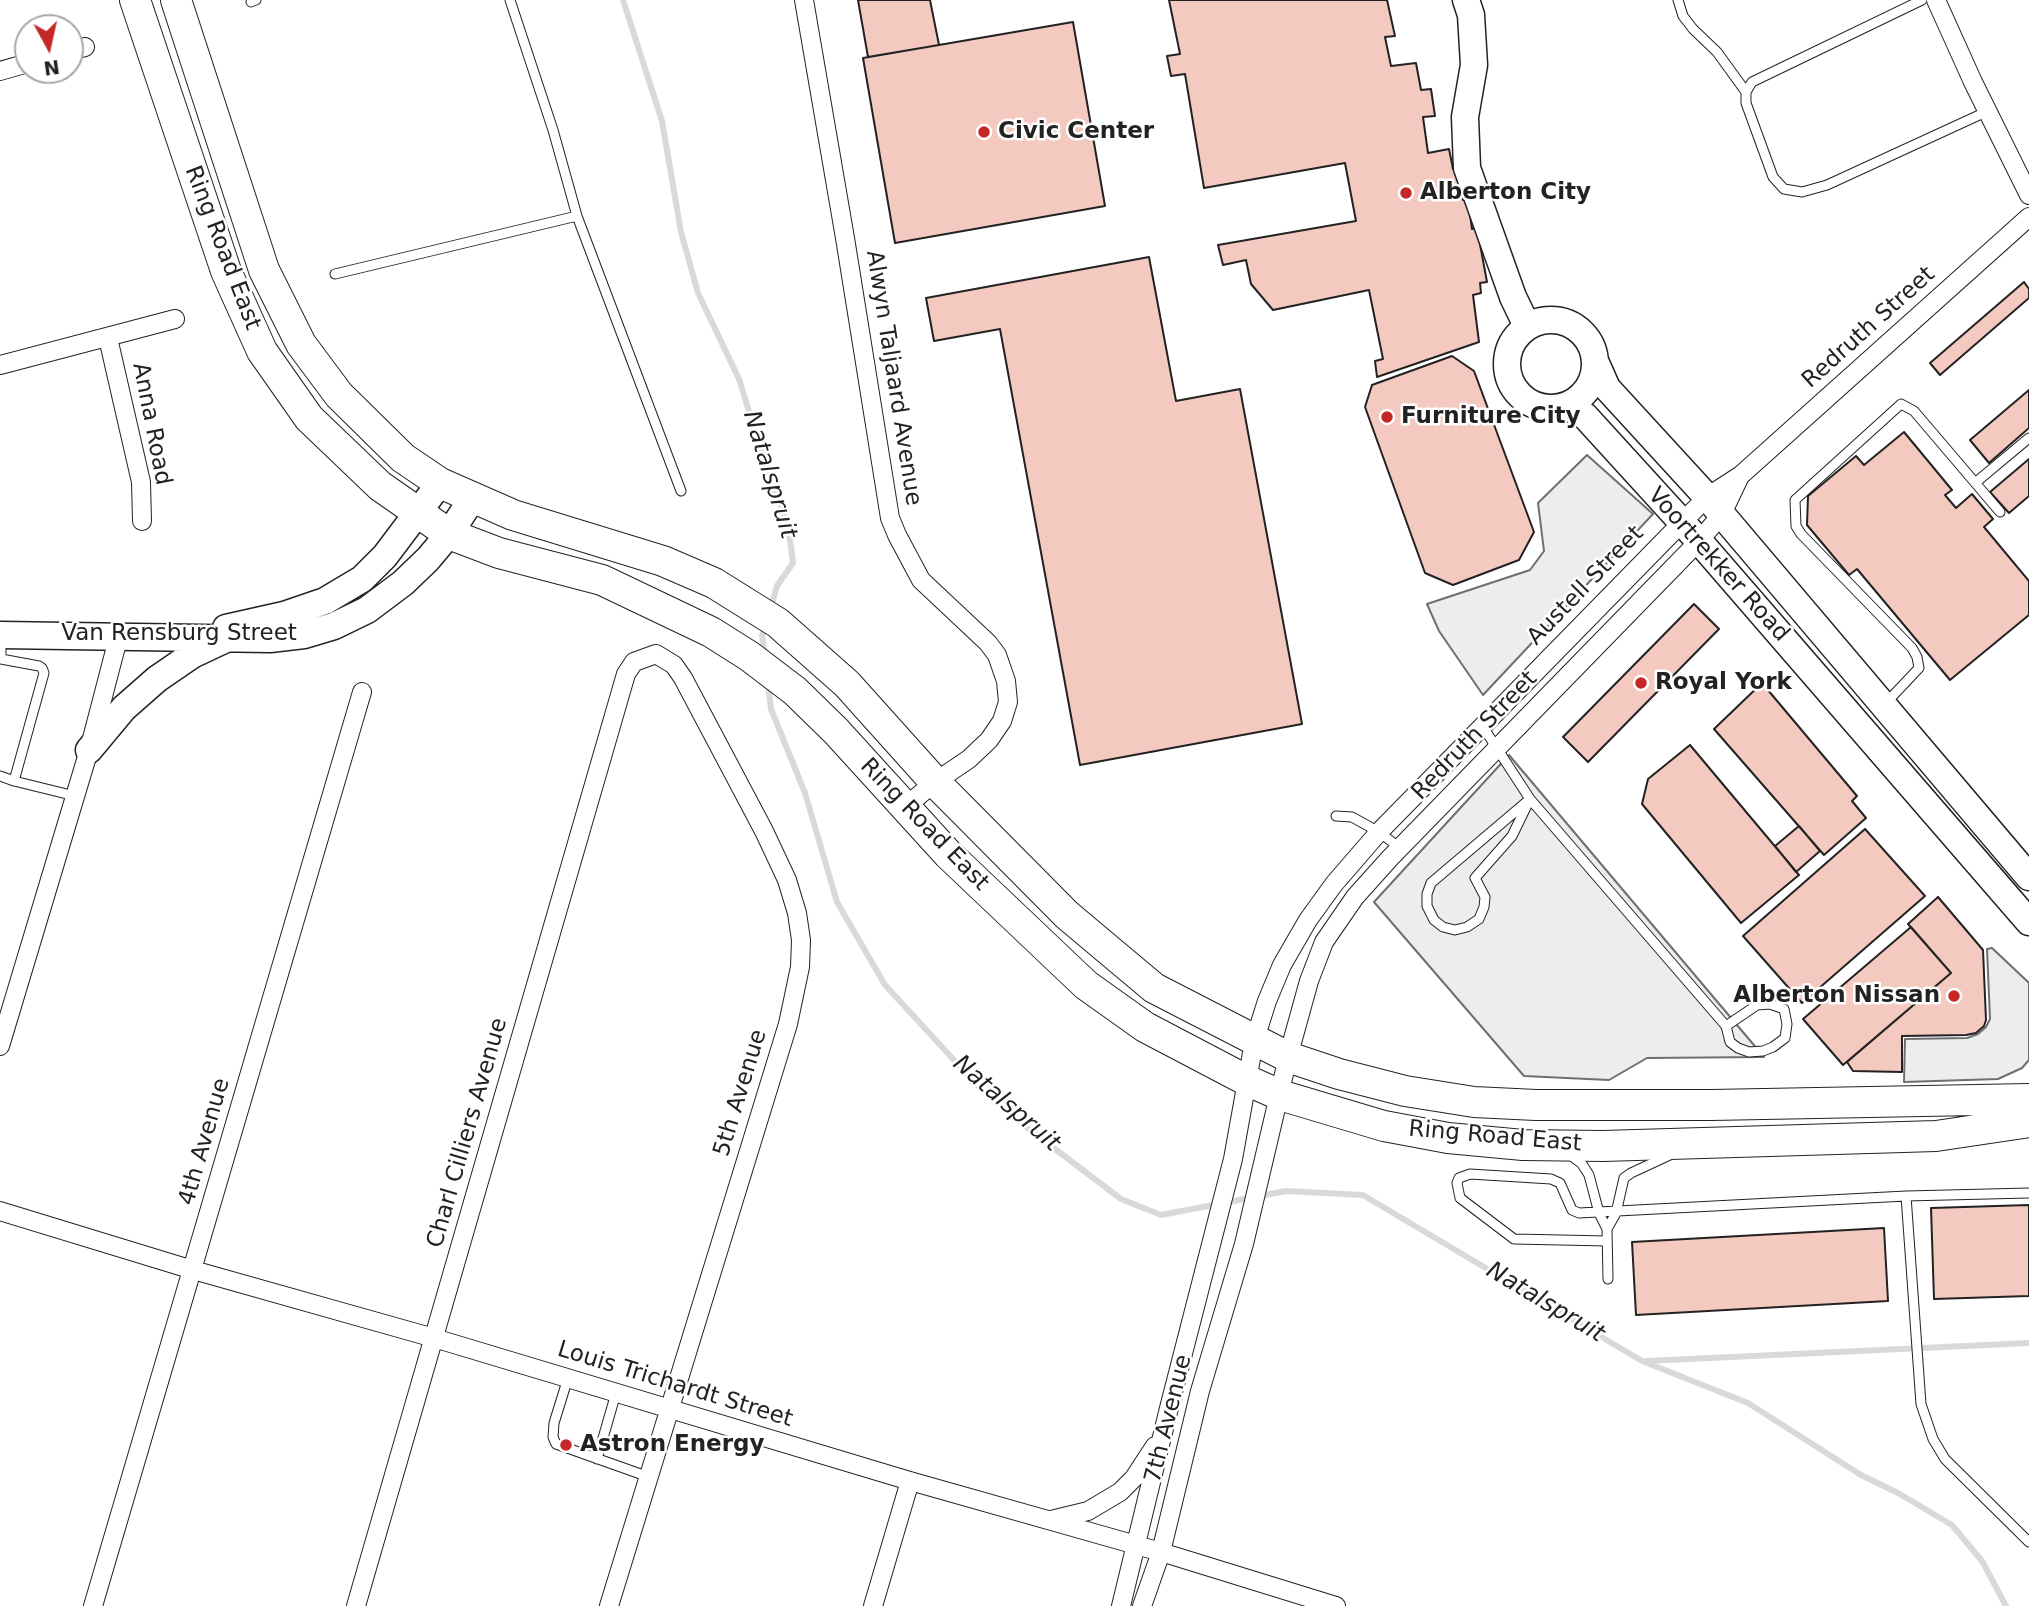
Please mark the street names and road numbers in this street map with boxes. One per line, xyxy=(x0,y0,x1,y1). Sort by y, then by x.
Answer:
street label: Ring Road East xyxy=(178,162,266,334)
street label: Alwyn Taljaard Avenue xyxy=(859,248,927,508)
street label: Redruth Street xyxy=(1797,261,1941,395)
street label: Anna Road xyxy=(126,361,176,487)
street label: Voortrekker Road xyxy=(1641,482,1795,648)
street label: Austell Street xyxy=(1522,521,1650,651)
street label: Van Rensburg Street xyxy=(61,620,297,648)
street label: Redruth Street xyxy=(1407,666,1543,806)
street label: Ring Road East xyxy=(854,753,994,897)
street label: Charl Cilliers Avenue xyxy=(422,1015,514,1251)
street label: 5th Avenue xyxy=(709,1026,773,1160)
street label: 4th Avenue xyxy=(174,1075,236,1209)
street label: Ring Road East xyxy=(1407,1116,1583,1158)
street label: Louis Trichardt Street xyxy=(554,1336,796,1434)
street label: 7th Avenue xyxy=(1140,1352,1198,1486)

